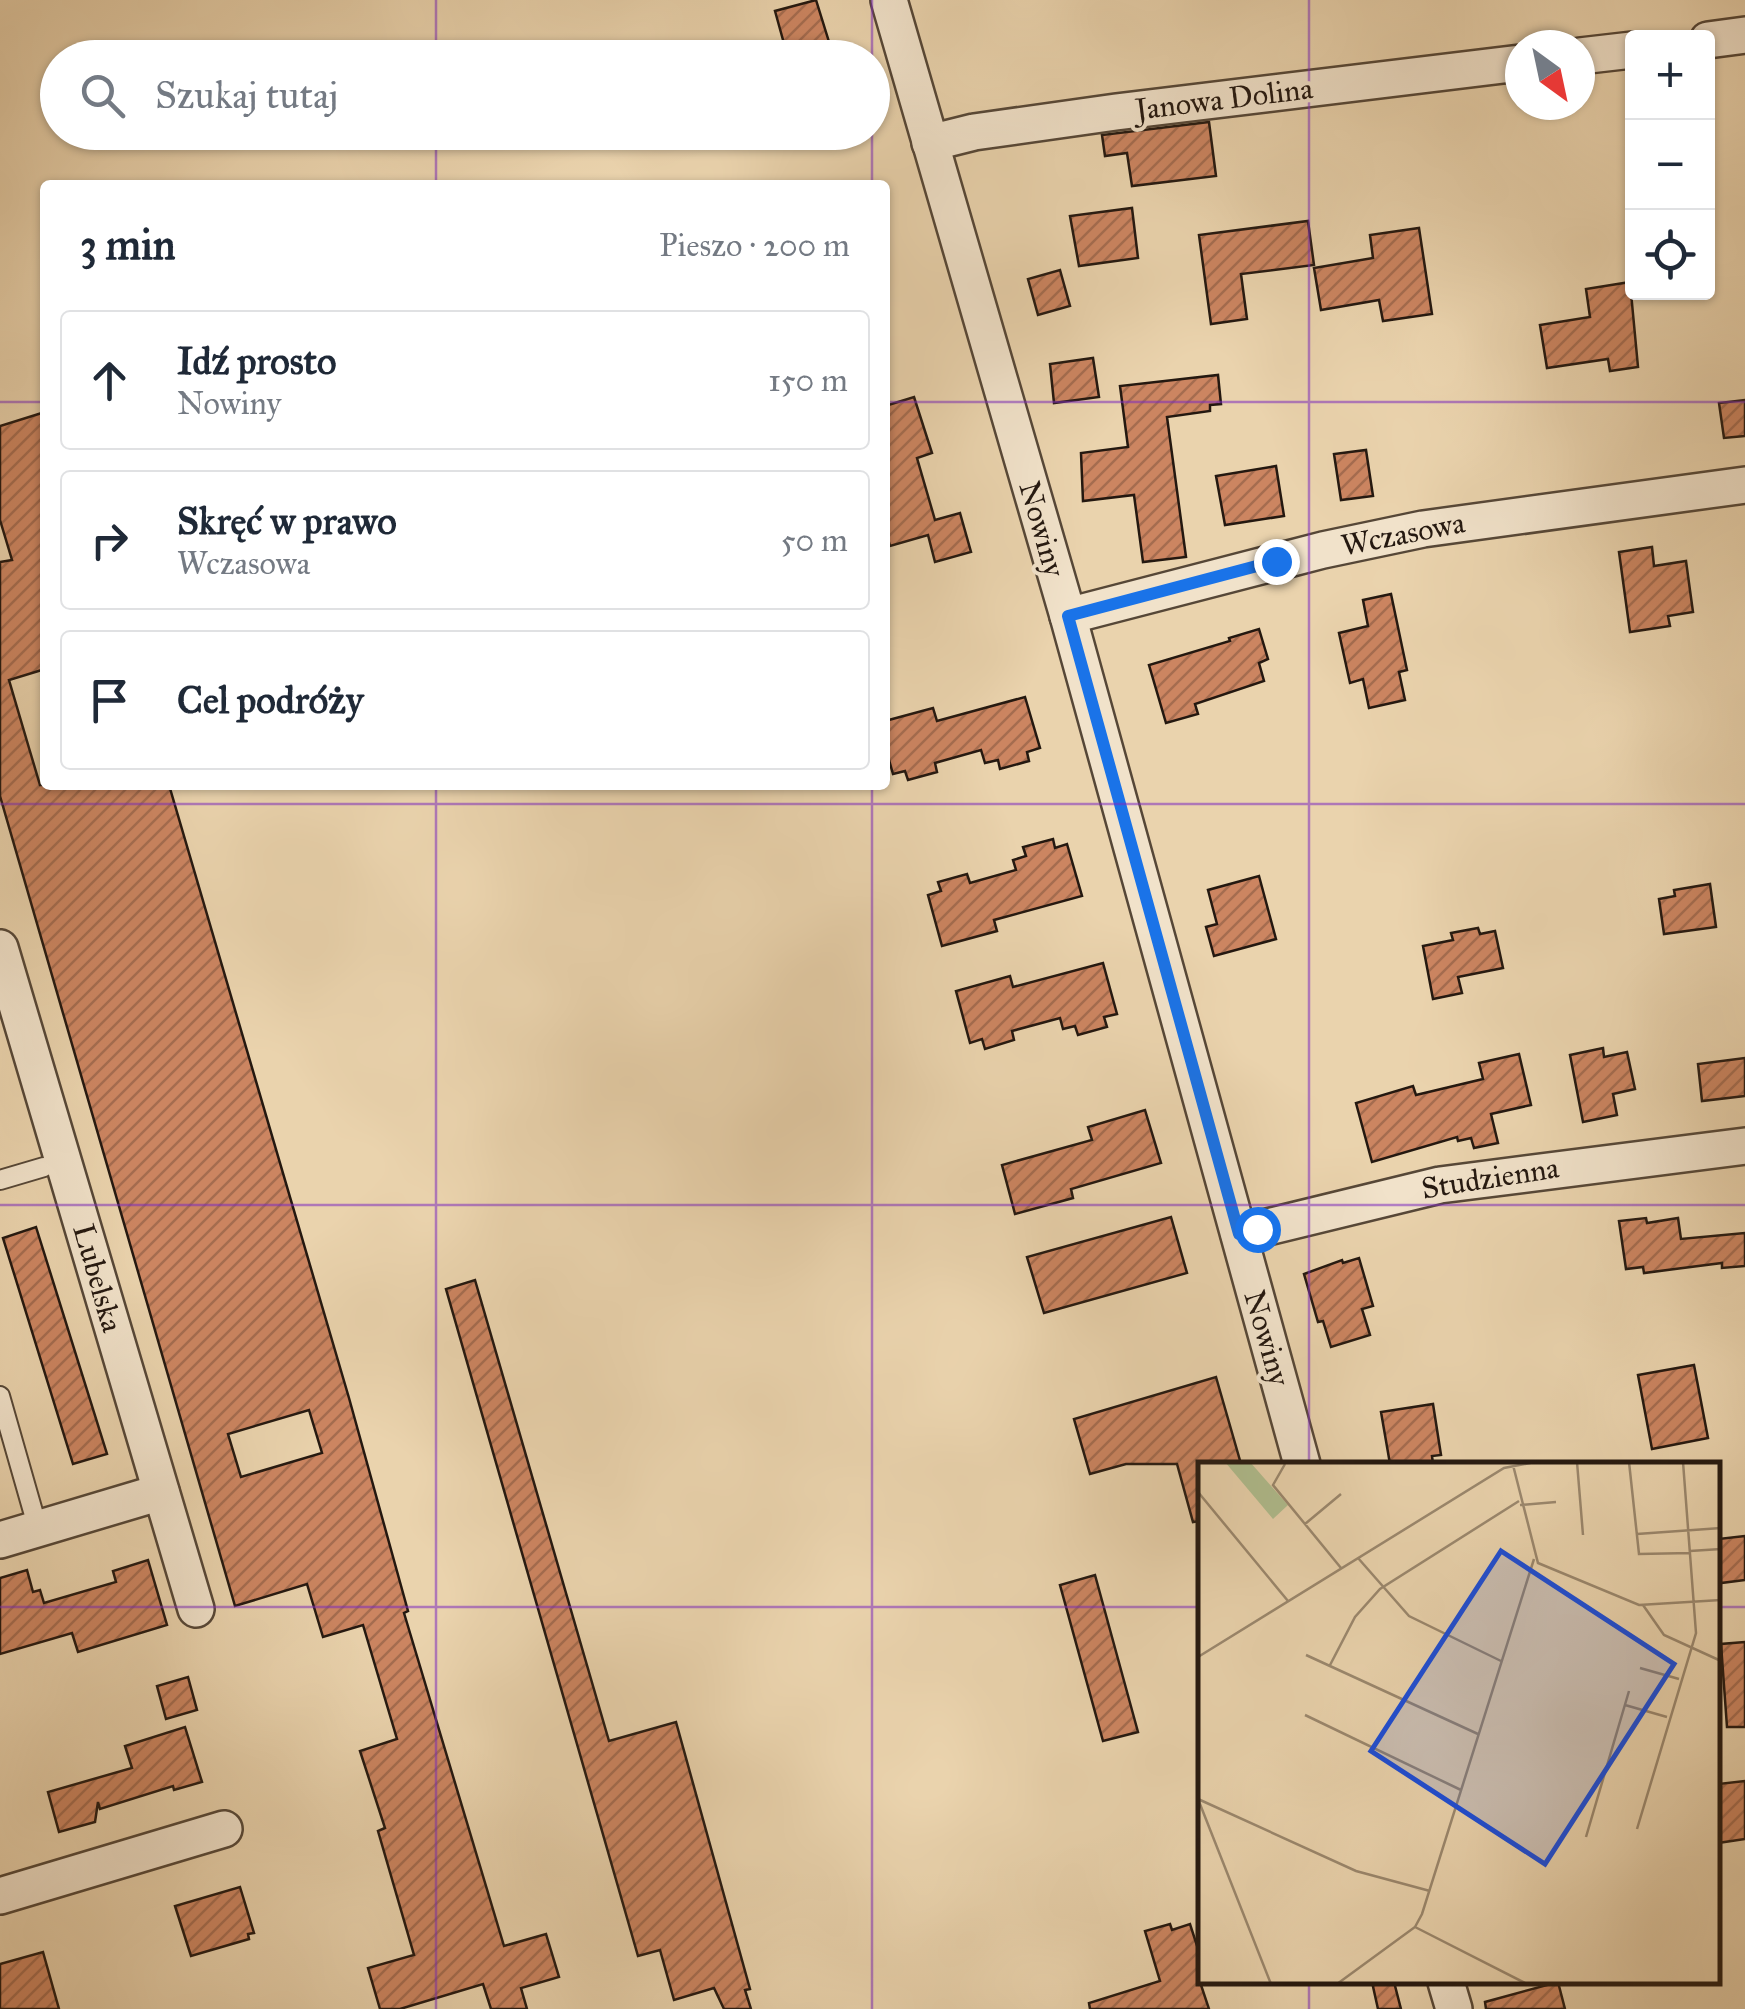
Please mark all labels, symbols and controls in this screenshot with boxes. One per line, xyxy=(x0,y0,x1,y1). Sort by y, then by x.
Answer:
north arrow xyxy=(1505,30,1595,120)
map controls xyxy=(1625,30,1715,300)
button: + xyxy=(1625,30,1715,120)
search box xyxy=(40,40,890,150)
icon: search xyxy=(75,68,130,123)
street label: Janowa Dolina xyxy=(1130,70,1315,128)
text: Szukaj tutaj xyxy=(155,72,338,118)
button: − xyxy=(1625,120,1715,210)
button: locate xyxy=(1625,210,1715,300)
text: 3 min xyxy=(80,219,175,271)
text: Pieszo · 200 m xyxy=(659,226,850,265)
text: Idź prosto xyxy=(177,338,337,384)
icon: ahead xyxy=(82,353,137,408)
text: 150 m xyxy=(768,361,848,400)
text: Nowiny xyxy=(177,384,281,423)
street label: Nowiny xyxy=(1011,477,1073,582)
text: Skręć w prawo xyxy=(177,498,397,544)
street label: Wczasowa xyxy=(1338,504,1468,564)
icon: right xyxy=(82,513,137,568)
text: 50 m xyxy=(781,521,848,560)
route end xyxy=(1254,539,1300,585)
text: Wczasowa xyxy=(177,544,310,583)
icon: arrive xyxy=(82,673,137,728)
text: Cel podróży xyxy=(177,677,364,723)
street label: Studzienna xyxy=(1419,1149,1562,1207)
route start xyxy=(1235,1207,1281,1253)
street label: Lubelska xyxy=(65,1220,131,1337)
street label: Nowiny xyxy=(1236,1286,1298,1391)
inset map xyxy=(1198,1462,1720,1984)

